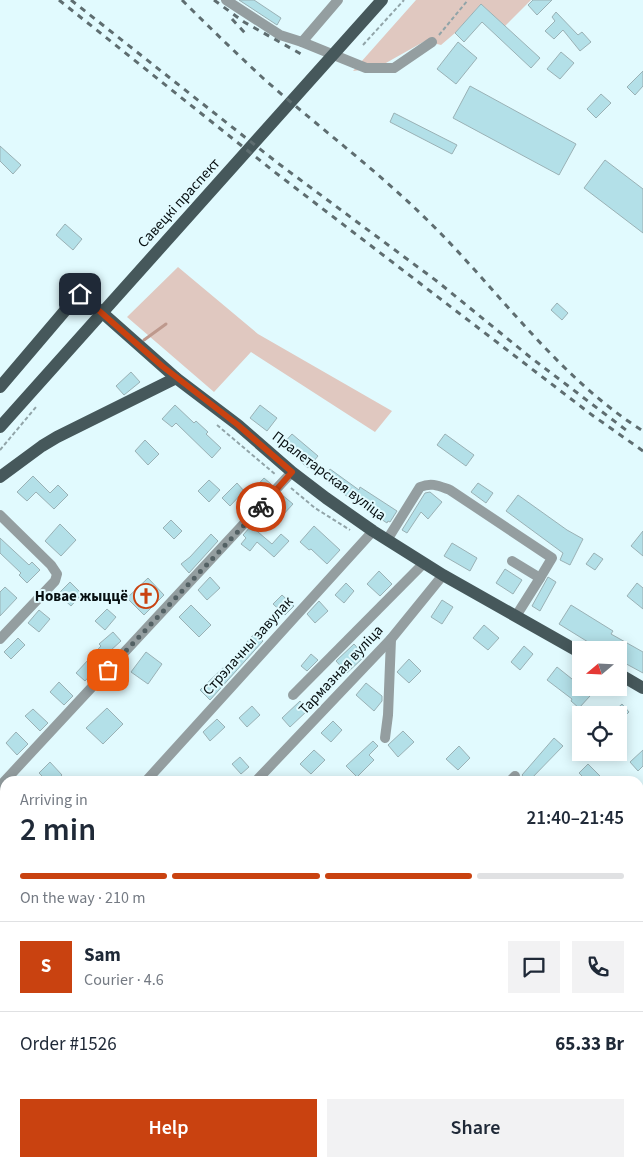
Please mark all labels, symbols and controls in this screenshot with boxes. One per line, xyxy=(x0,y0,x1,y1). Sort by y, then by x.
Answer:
street label: Савецкі праспект xyxy=(133,153,225,252)
pin xyxy=(59,273,101,315)
icon: home xyxy=(66,280,94,308)
street label: Пралетарская вуліца xyxy=(268,426,390,526)
courier xyxy=(236,482,286,532)
icon: bike xyxy=(247,493,275,521)
church icon: Новае жыццё xyxy=(133,583,159,609)
place label: Новае жыццё xyxy=(35,586,128,607)
street label: Стрэлачны завулак xyxy=(198,592,298,700)
street label: Тармазная вуліца xyxy=(294,621,388,719)
north arrow xyxy=(572,641,628,696)
map controls xyxy=(572,641,627,761)
pin xyxy=(87,649,129,691)
icon: bag xyxy=(94,656,122,684)
button: locate xyxy=(572,706,627,761)
text: Arriving in xyxy=(20,789,88,811)
text: 21:40–21:45 xyxy=(526,805,624,832)
text: 2 min xyxy=(20,807,96,853)
text: On the way · 210 m xyxy=(20,887,145,909)
button: chat xyxy=(508,941,560,993)
button: phone xyxy=(572,941,624,993)
text: Sam xyxy=(84,942,121,969)
text: S xyxy=(41,953,51,980)
text: Courier · 4.6 xyxy=(84,969,164,991)
text: Order #1526 xyxy=(20,1031,117,1058)
text: 65.33 Br xyxy=(555,1031,624,1058)
button: Help xyxy=(20,1099,317,1157)
button: Share xyxy=(327,1099,624,1157)

